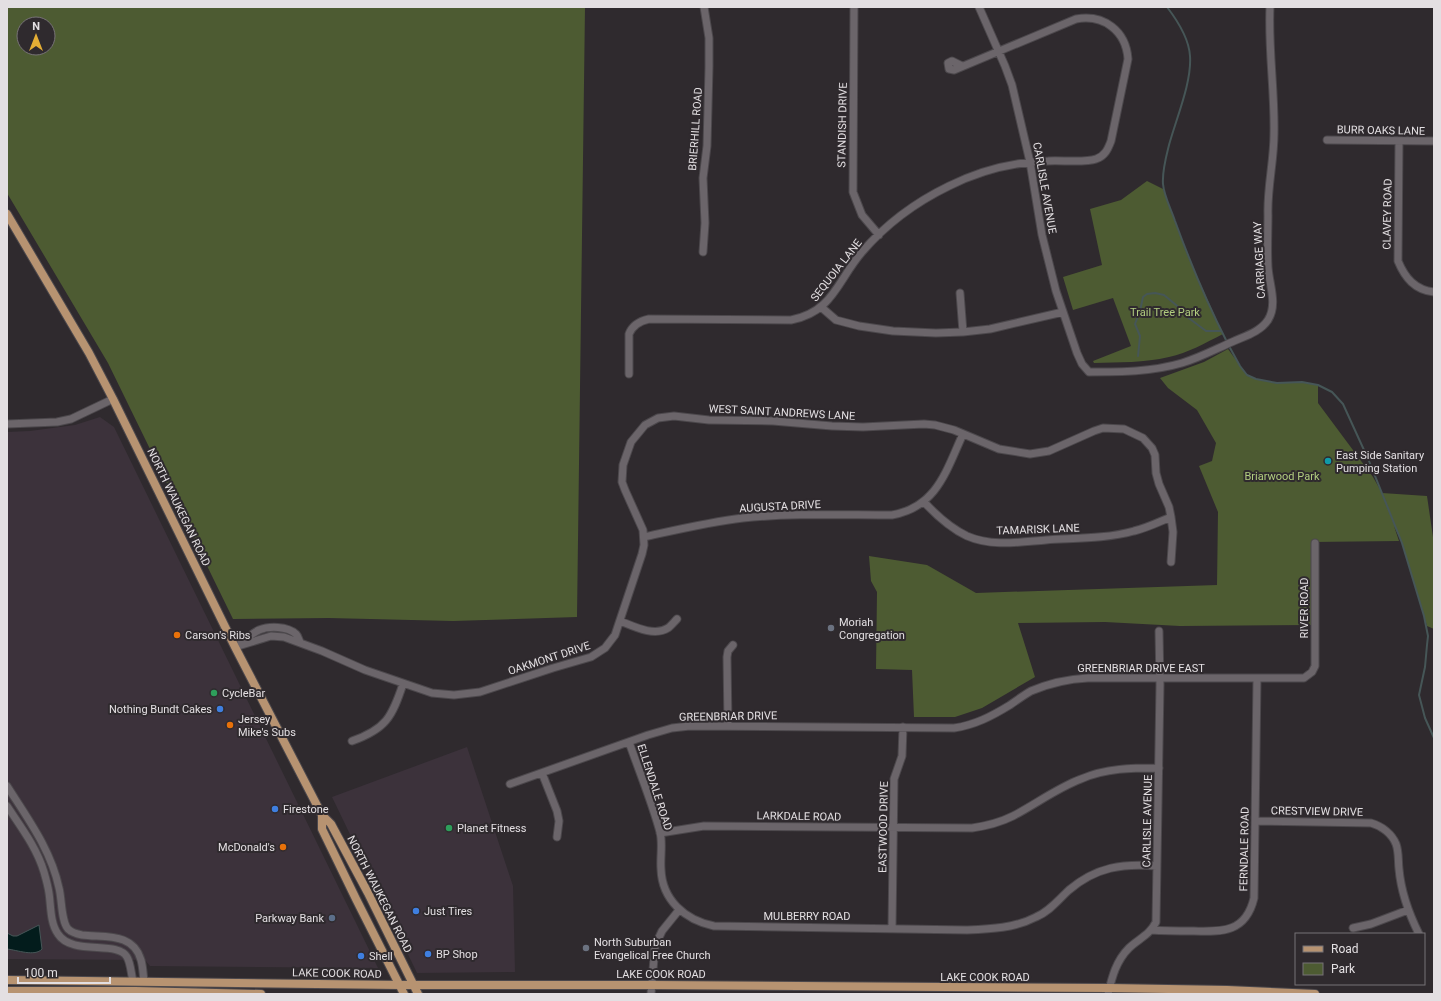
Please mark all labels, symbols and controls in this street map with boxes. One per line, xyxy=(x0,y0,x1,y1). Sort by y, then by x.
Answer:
north arrow xyxy=(16,16,56,56)
text: N xyxy=(32,20,40,33)
street label: STANDISH DRIVE xyxy=(835,82,850,168)
street label: BRIERHILL ROAD xyxy=(686,87,705,171)
street label: BURR OAKS LANE xyxy=(1337,123,1425,138)
street label: CARLISLE AVENUE xyxy=(1030,141,1059,235)
street label: CLAVEY ROAD xyxy=(1380,178,1395,250)
street label: CARRIAGE WAY xyxy=(1251,221,1268,299)
street label: SEQUOIA LANE xyxy=(808,237,865,304)
park label: Trail Tree Park xyxy=(1130,306,1200,319)
street label: WEST SAINT ANDREWS LANE xyxy=(708,402,856,423)
street label: NORTH WAUKEGAN ROAD xyxy=(144,446,213,568)
place label: East Side Sanitary Pumping Station xyxy=(1336,449,1425,475)
marker: East Side Sanitary Pumping Station xyxy=(1323,456,1333,466)
park label: Briarwood Park xyxy=(1245,470,1320,483)
street label: AUGUSTA DRIVE xyxy=(739,498,821,515)
street label: TAMARISK LANE xyxy=(996,522,1080,537)
street label: RIVER ROAD xyxy=(1298,577,1311,639)
place label: Moriah Congregation xyxy=(839,616,905,642)
marker: Moriah Congregation xyxy=(826,623,836,633)
place label: Carson's Ribs xyxy=(185,629,251,642)
marker: Carson's Ribs xyxy=(172,630,182,640)
street label: OAKMONT DRIVE xyxy=(506,639,592,678)
street label: GREENBRIAR DRIVE EAST xyxy=(1077,662,1205,675)
place label: CycleBar xyxy=(222,687,265,700)
marker: CycleBar xyxy=(209,688,219,698)
place label: Nothing Bundt Cakes xyxy=(109,703,212,716)
marker: Nothing Bundt Cakes xyxy=(215,704,225,714)
street label: GREENBRIAR DRIVE xyxy=(679,709,777,724)
place label: Jersey Mike's Subs xyxy=(238,713,296,739)
marker: Jersey Mike's Subs xyxy=(225,720,235,730)
street label: ELLENDALE ROAD xyxy=(634,742,675,832)
street label: CARLISLE AVENUE xyxy=(1140,775,1155,867)
street label: EASTWOOD DRIVE xyxy=(876,781,891,873)
place label: Firestone xyxy=(283,803,329,816)
marker: Firestone xyxy=(270,804,280,814)
street label: CRESTVIEW DRIVE xyxy=(1271,804,1363,819)
street label: FERNDALE ROAD xyxy=(1237,807,1252,892)
street label: LARKDALE ROAD xyxy=(757,809,841,824)
place label: Planet Fitness xyxy=(457,822,527,835)
marker: Planet Fitness xyxy=(444,823,454,833)
street label: NORTH WAUKEGAN ROAD xyxy=(344,833,415,955)
place label: McDonald's xyxy=(218,841,275,854)
marker: McDonald's xyxy=(278,842,288,852)
place label: Just Tires xyxy=(424,905,473,918)
marker: Just Tires xyxy=(411,906,421,916)
street label: MULBERRY ROAD xyxy=(763,910,851,923)
place label: Parkway Bank xyxy=(255,912,324,925)
marker: Parkway Bank xyxy=(327,913,337,923)
legend xyxy=(1295,933,1425,985)
place label: North Suburban Evangelical Free Church xyxy=(594,936,711,962)
text: Road xyxy=(1331,942,1359,956)
marker: North Suburban Evangelical Free Church xyxy=(581,943,591,953)
place label: BP Shop xyxy=(436,948,478,961)
marker: BP Shop xyxy=(423,949,433,959)
place label: Shell xyxy=(369,950,393,963)
marker: Shell xyxy=(356,951,366,961)
scale bar xyxy=(18,959,110,985)
text: Park xyxy=(1331,962,1356,976)
text: 100 m xyxy=(24,966,58,980)
street label: LAKE COOK ROAD xyxy=(292,966,382,981)
street label: LAKE COOK ROAD xyxy=(616,968,706,981)
street label: LAKE COOK ROAD xyxy=(940,971,1030,984)

